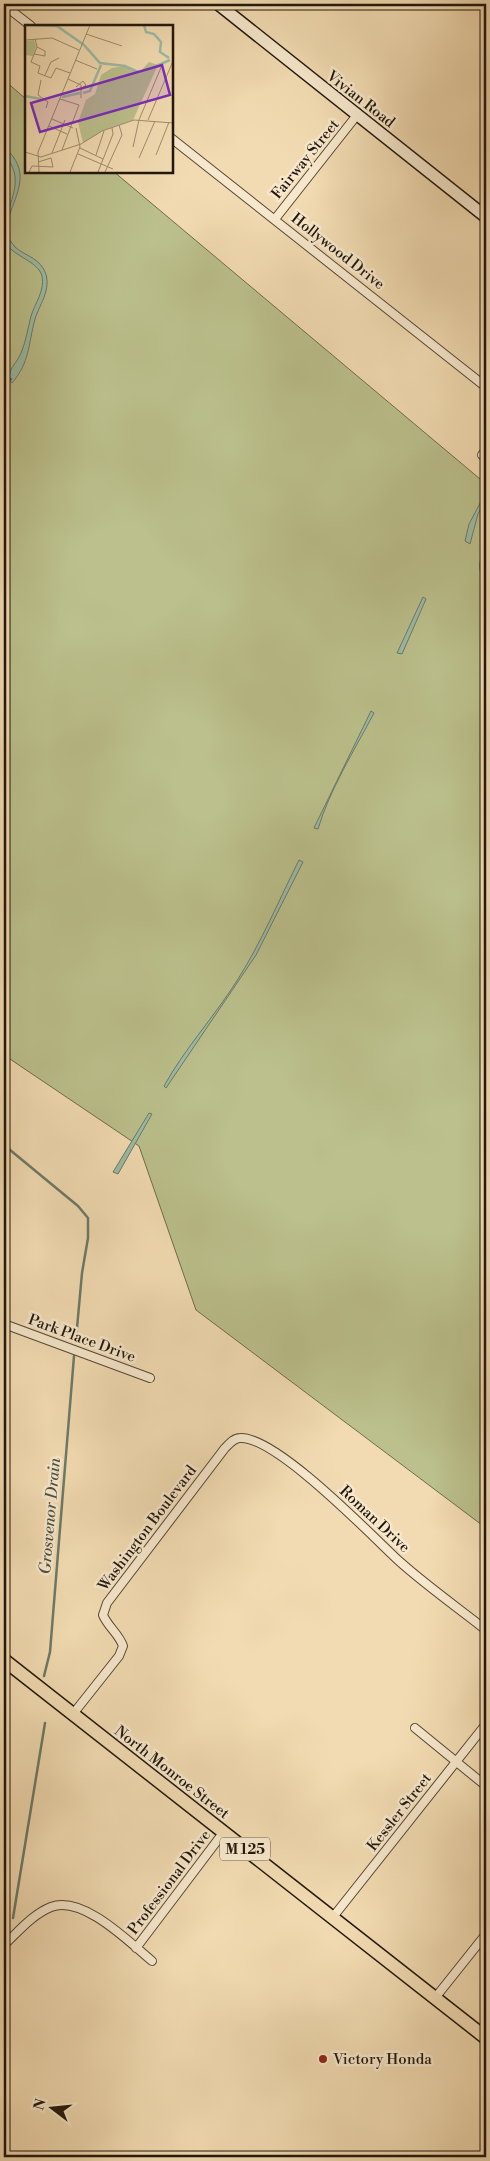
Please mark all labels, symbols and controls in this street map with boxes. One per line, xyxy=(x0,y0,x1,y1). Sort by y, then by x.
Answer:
inset map xyxy=(25,25,172,172)
street label: Vivian Road xyxy=(322,66,399,132)
street label: Fairway Street xyxy=(267,115,344,203)
street label: Hollywood Drive xyxy=(287,209,388,294)
street label: Park Place Drive xyxy=(25,1310,138,1367)
water label: Grosvenor Drain xyxy=(35,1456,65,1575)
street label: Washington Boulevard xyxy=(93,1461,201,1596)
street label: Roman Drive xyxy=(335,1482,414,1557)
street label: North Monroe Street xyxy=(110,1722,233,1824)
street label: Kessler Street xyxy=(363,1769,436,1855)
street label: Professional Drive xyxy=(124,1826,215,1938)
road number: M 125 xyxy=(220,1838,270,1860)
place label: Victory Honda xyxy=(332,2050,432,2069)
marker: Victory Honda xyxy=(317,2053,329,2065)
north arrow xyxy=(28,2084,78,2134)
text: N xyxy=(30,2097,51,2112)

